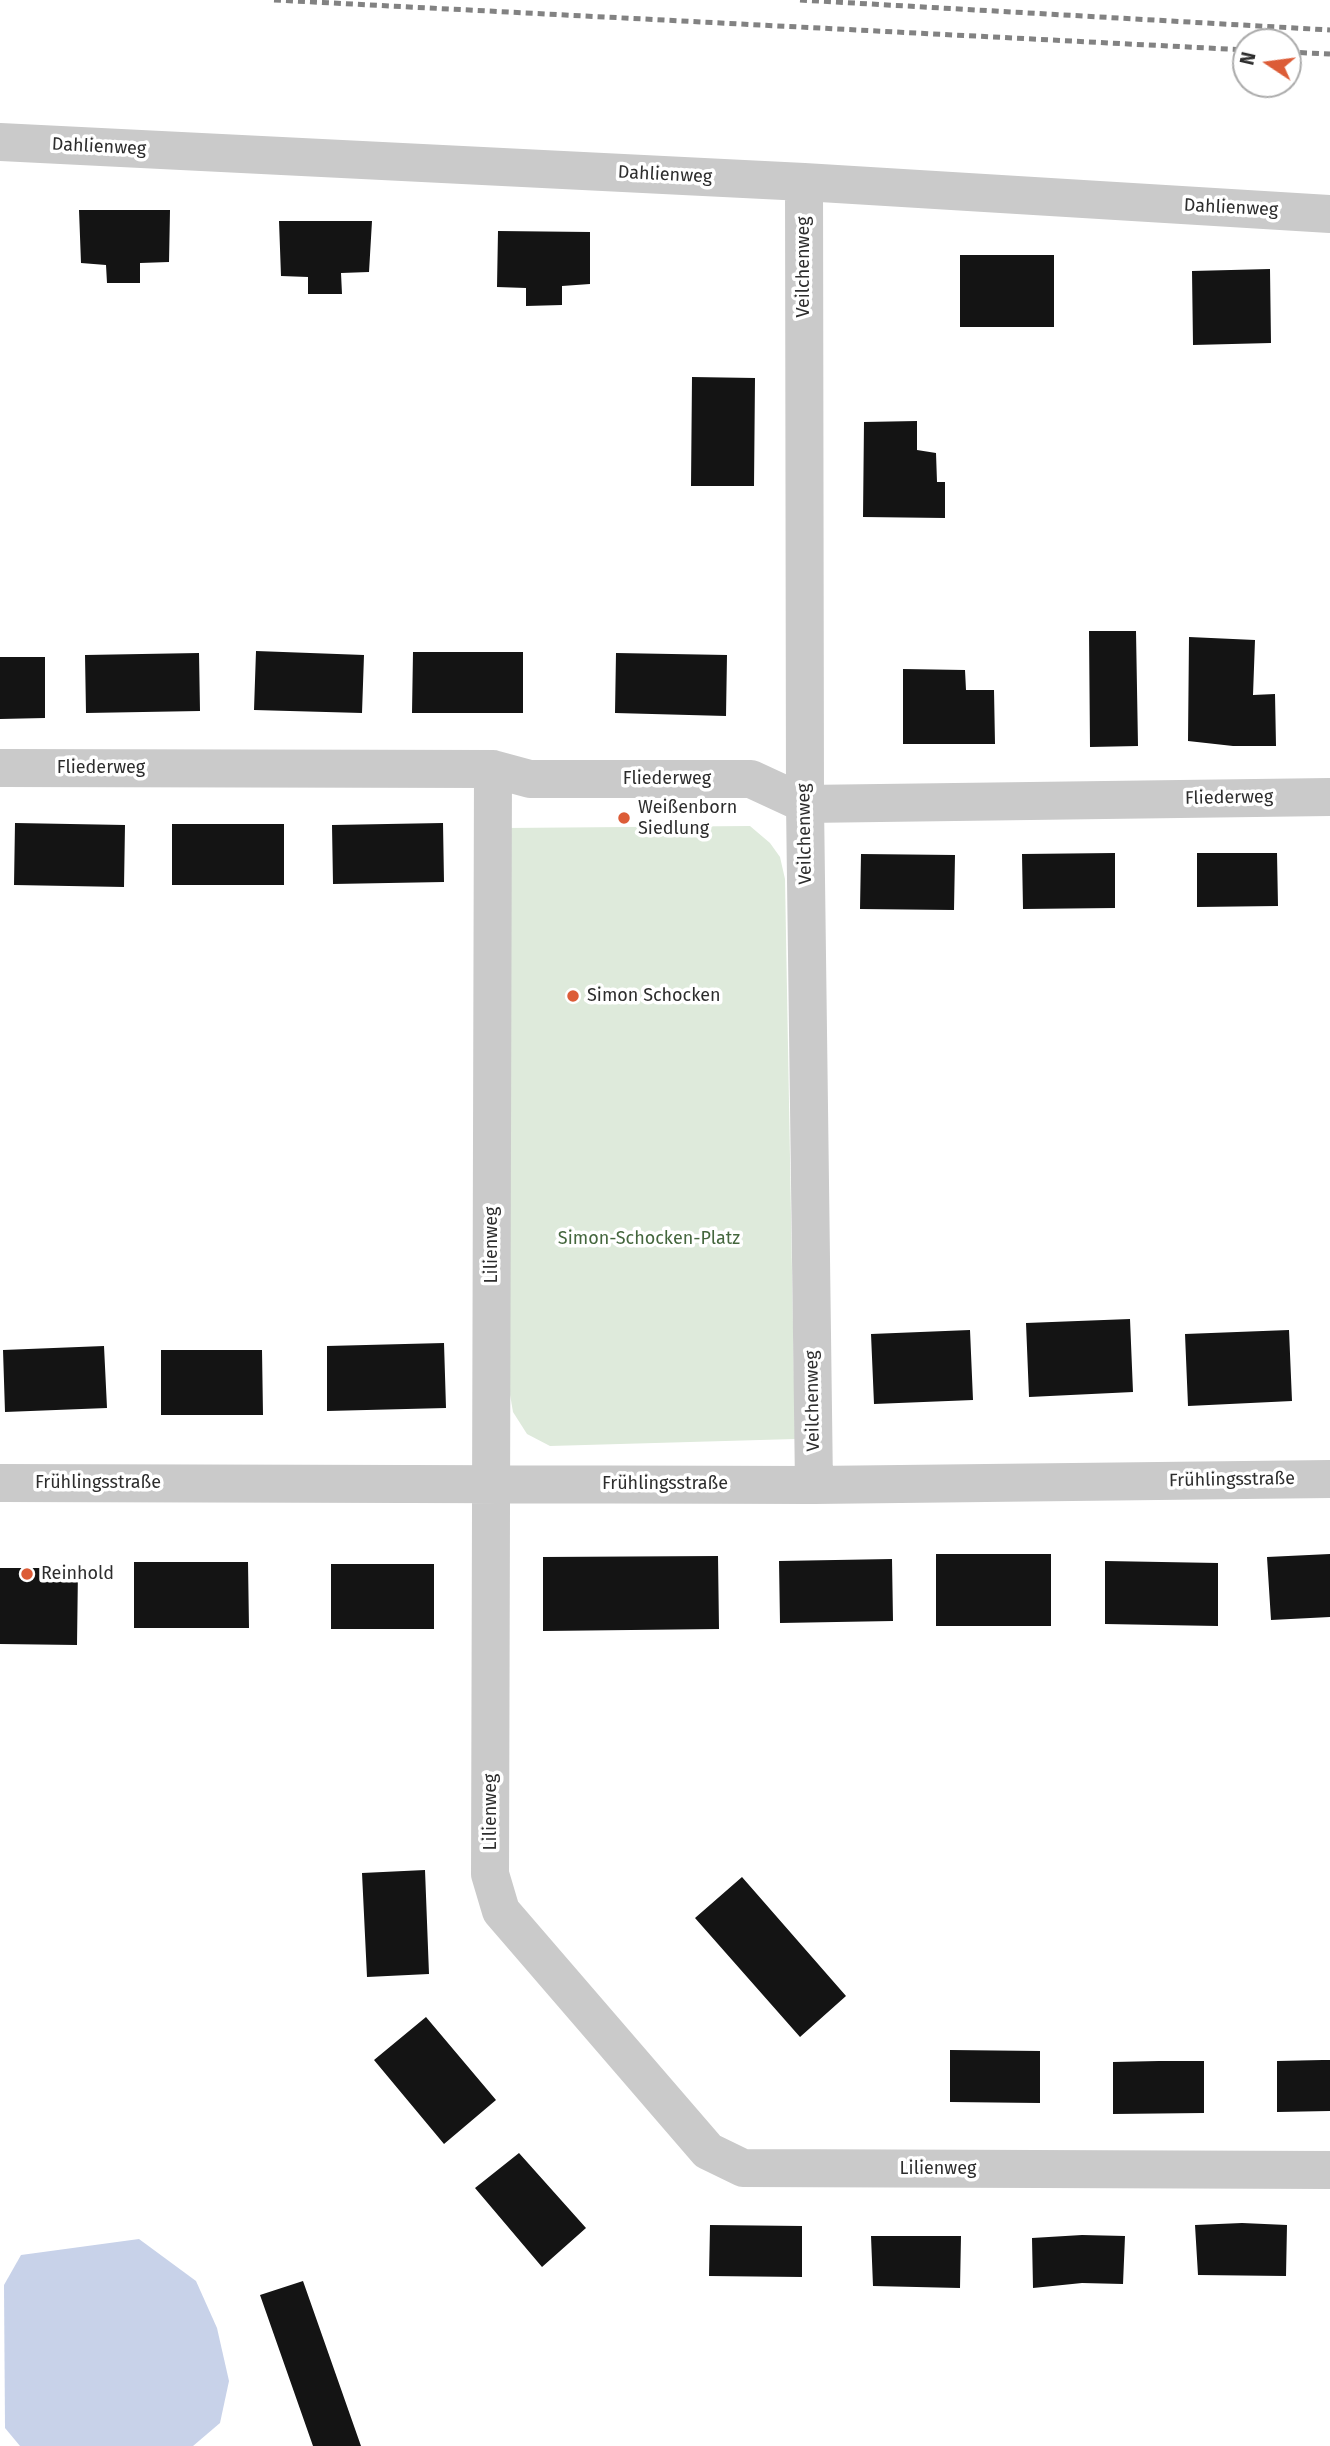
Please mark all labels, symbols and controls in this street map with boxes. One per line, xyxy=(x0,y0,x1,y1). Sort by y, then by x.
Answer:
north arrow xyxy=(1232,28,1302,98)
text: N xyxy=(1235,50,1261,67)
street label: Dahlienweg xyxy=(51,134,147,160)
street label: Dahlienweg xyxy=(617,162,713,188)
street label: Dahlienweg xyxy=(1183,195,1279,221)
street label: Veilchenweg xyxy=(793,216,815,318)
street label: Fliederweg xyxy=(57,757,145,779)
street label: Fliederweg xyxy=(623,768,711,790)
street label: Veilchenweg xyxy=(793,783,817,885)
street label: Fliederweg xyxy=(1185,786,1273,810)
place label: Weißenborn Siedlung xyxy=(638,797,737,840)
marker: Weißenborn Siedlung xyxy=(616,810,632,826)
place label: Simon Schocken xyxy=(587,985,721,1007)
marker: Simon Schocken xyxy=(565,988,581,1004)
street label: Lilienweg xyxy=(481,1207,503,1283)
park label: Simon-Schocken-Platz xyxy=(558,1228,740,1250)
street label: Veilchenweg xyxy=(801,1350,825,1452)
street label: Frühlingsstraße xyxy=(1169,1468,1295,1492)
street label: Frühlingsstraße xyxy=(35,1472,161,1494)
street label: Frühlingsstraße xyxy=(602,1473,728,1495)
place label: Reinhold xyxy=(41,1563,114,1585)
marker: Reinhold xyxy=(19,1566,35,1582)
street label: Lilienweg xyxy=(480,1774,502,1850)
street label: Lilienweg xyxy=(900,2158,976,2180)

